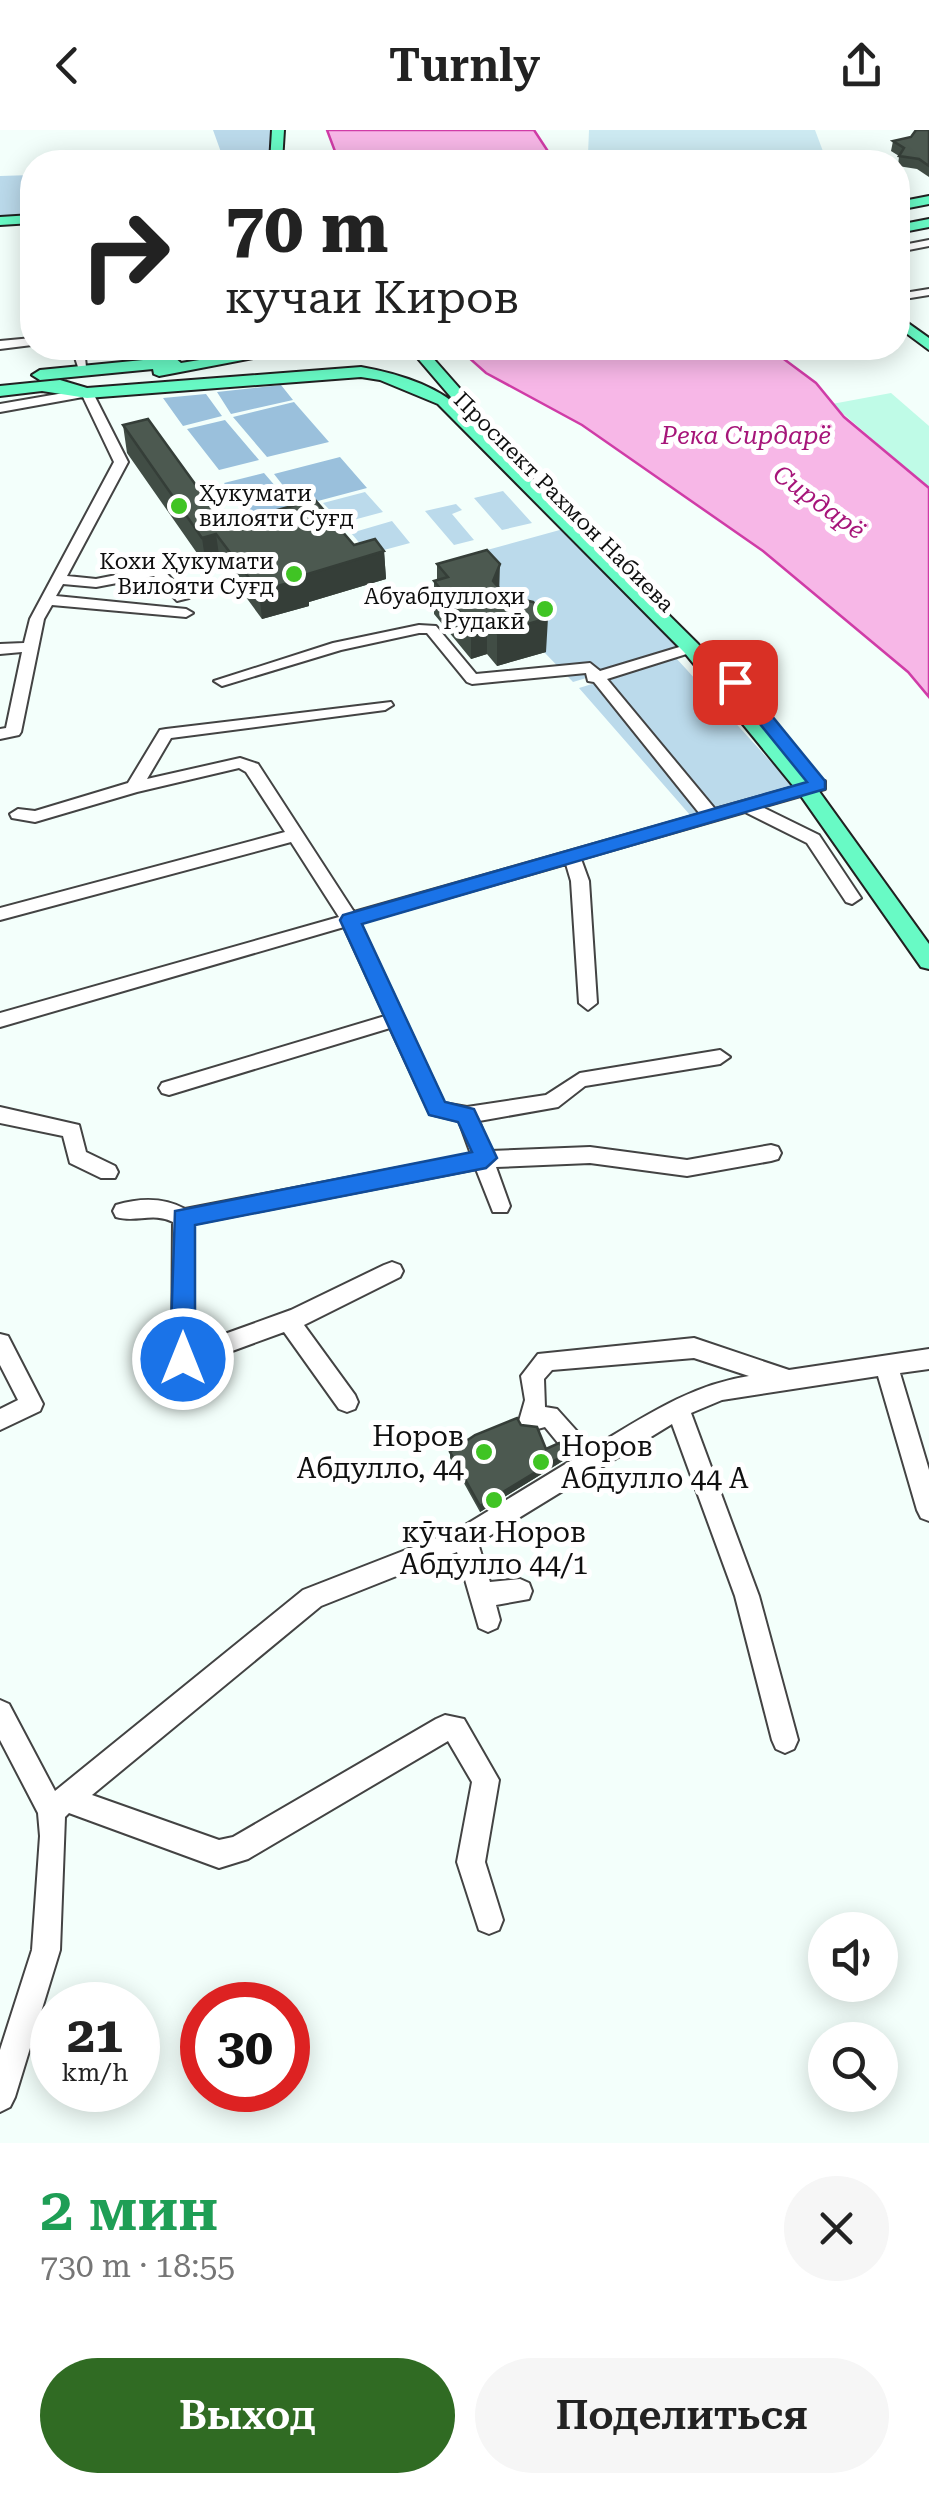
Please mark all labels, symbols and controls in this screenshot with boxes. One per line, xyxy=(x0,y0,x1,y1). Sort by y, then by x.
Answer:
icon: back xyxy=(40,38,95,93)
icon: share xyxy=(834,38,889,93)
text: Turnly xyxy=(389,39,540,92)
text: 70 m xyxy=(225,187,389,269)
icon: right xyxy=(60,190,190,320)
text: кучаи Киров xyxy=(225,271,519,324)
street label: Проспект Рахмон Набиева xyxy=(449,387,679,617)
water label: Река Сирдарё xyxy=(660,421,831,450)
water label: Сирдарё xyxy=(768,459,871,545)
place label: Ҳукумати вилояти Суғд xyxy=(199,481,354,531)
marker: Ҳукумати вилояти Суғд xyxy=(168,495,190,517)
place label: Кохи Ҳукумати Вилояти Суғд xyxy=(99,549,274,599)
marker: Кохи Ҳукумати Вилояти Суғд xyxy=(283,563,305,585)
place label: Абуабдуллоҳи Рудакӣ xyxy=(364,584,525,634)
marker: Абуабдуллоҳи Рудакӣ xyxy=(534,598,556,620)
pin xyxy=(693,640,778,725)
icon: arrive xyxy=(708,655,763,710)
position arrow xyxy=(131,1307,235,1411)
place label: Норов Абдулло, 44 xyxy=(297,1420,464,1485)
place label: Норов Абдулло 44 А xyxy=(561,1430,749,1495)
marker: Норов Абдулло, 44 xyxy=(473,1441,495,1463)
marker: Норов Абдулло 44 А xyxy=(530,1451,552,1473)
marker: кӯчаи Норов Абдулло 44/1 xyxy=(483,1489,505,1511)
place label: кӯчаи Норов Абдулло 44/1 xyxy=(400,1516,588,1581)
map controls xyxy=(808,1912,898,2112)
button: sound xyxy=(808,1912,898,2002)
speed limit sign: 30 xyxy=(180,1982,310,2112)
text: 21 xyxy=(67,2006,123,2064)
button: search xyxy=(808,2022,898,2112)
text: km/h xyxy=(62,2058,128,2087)
text: 2 мин xyxy=(40,2174,218,2245)
button: close xyxy=(784,2176,889,2281)
text: 730 m · 18:55 xyxy=(40,2247,235,2285)
button: Выход xyxy=(40,2358,455,2473)
button: Поделиться xyxy=(475,2358,889,2473)

